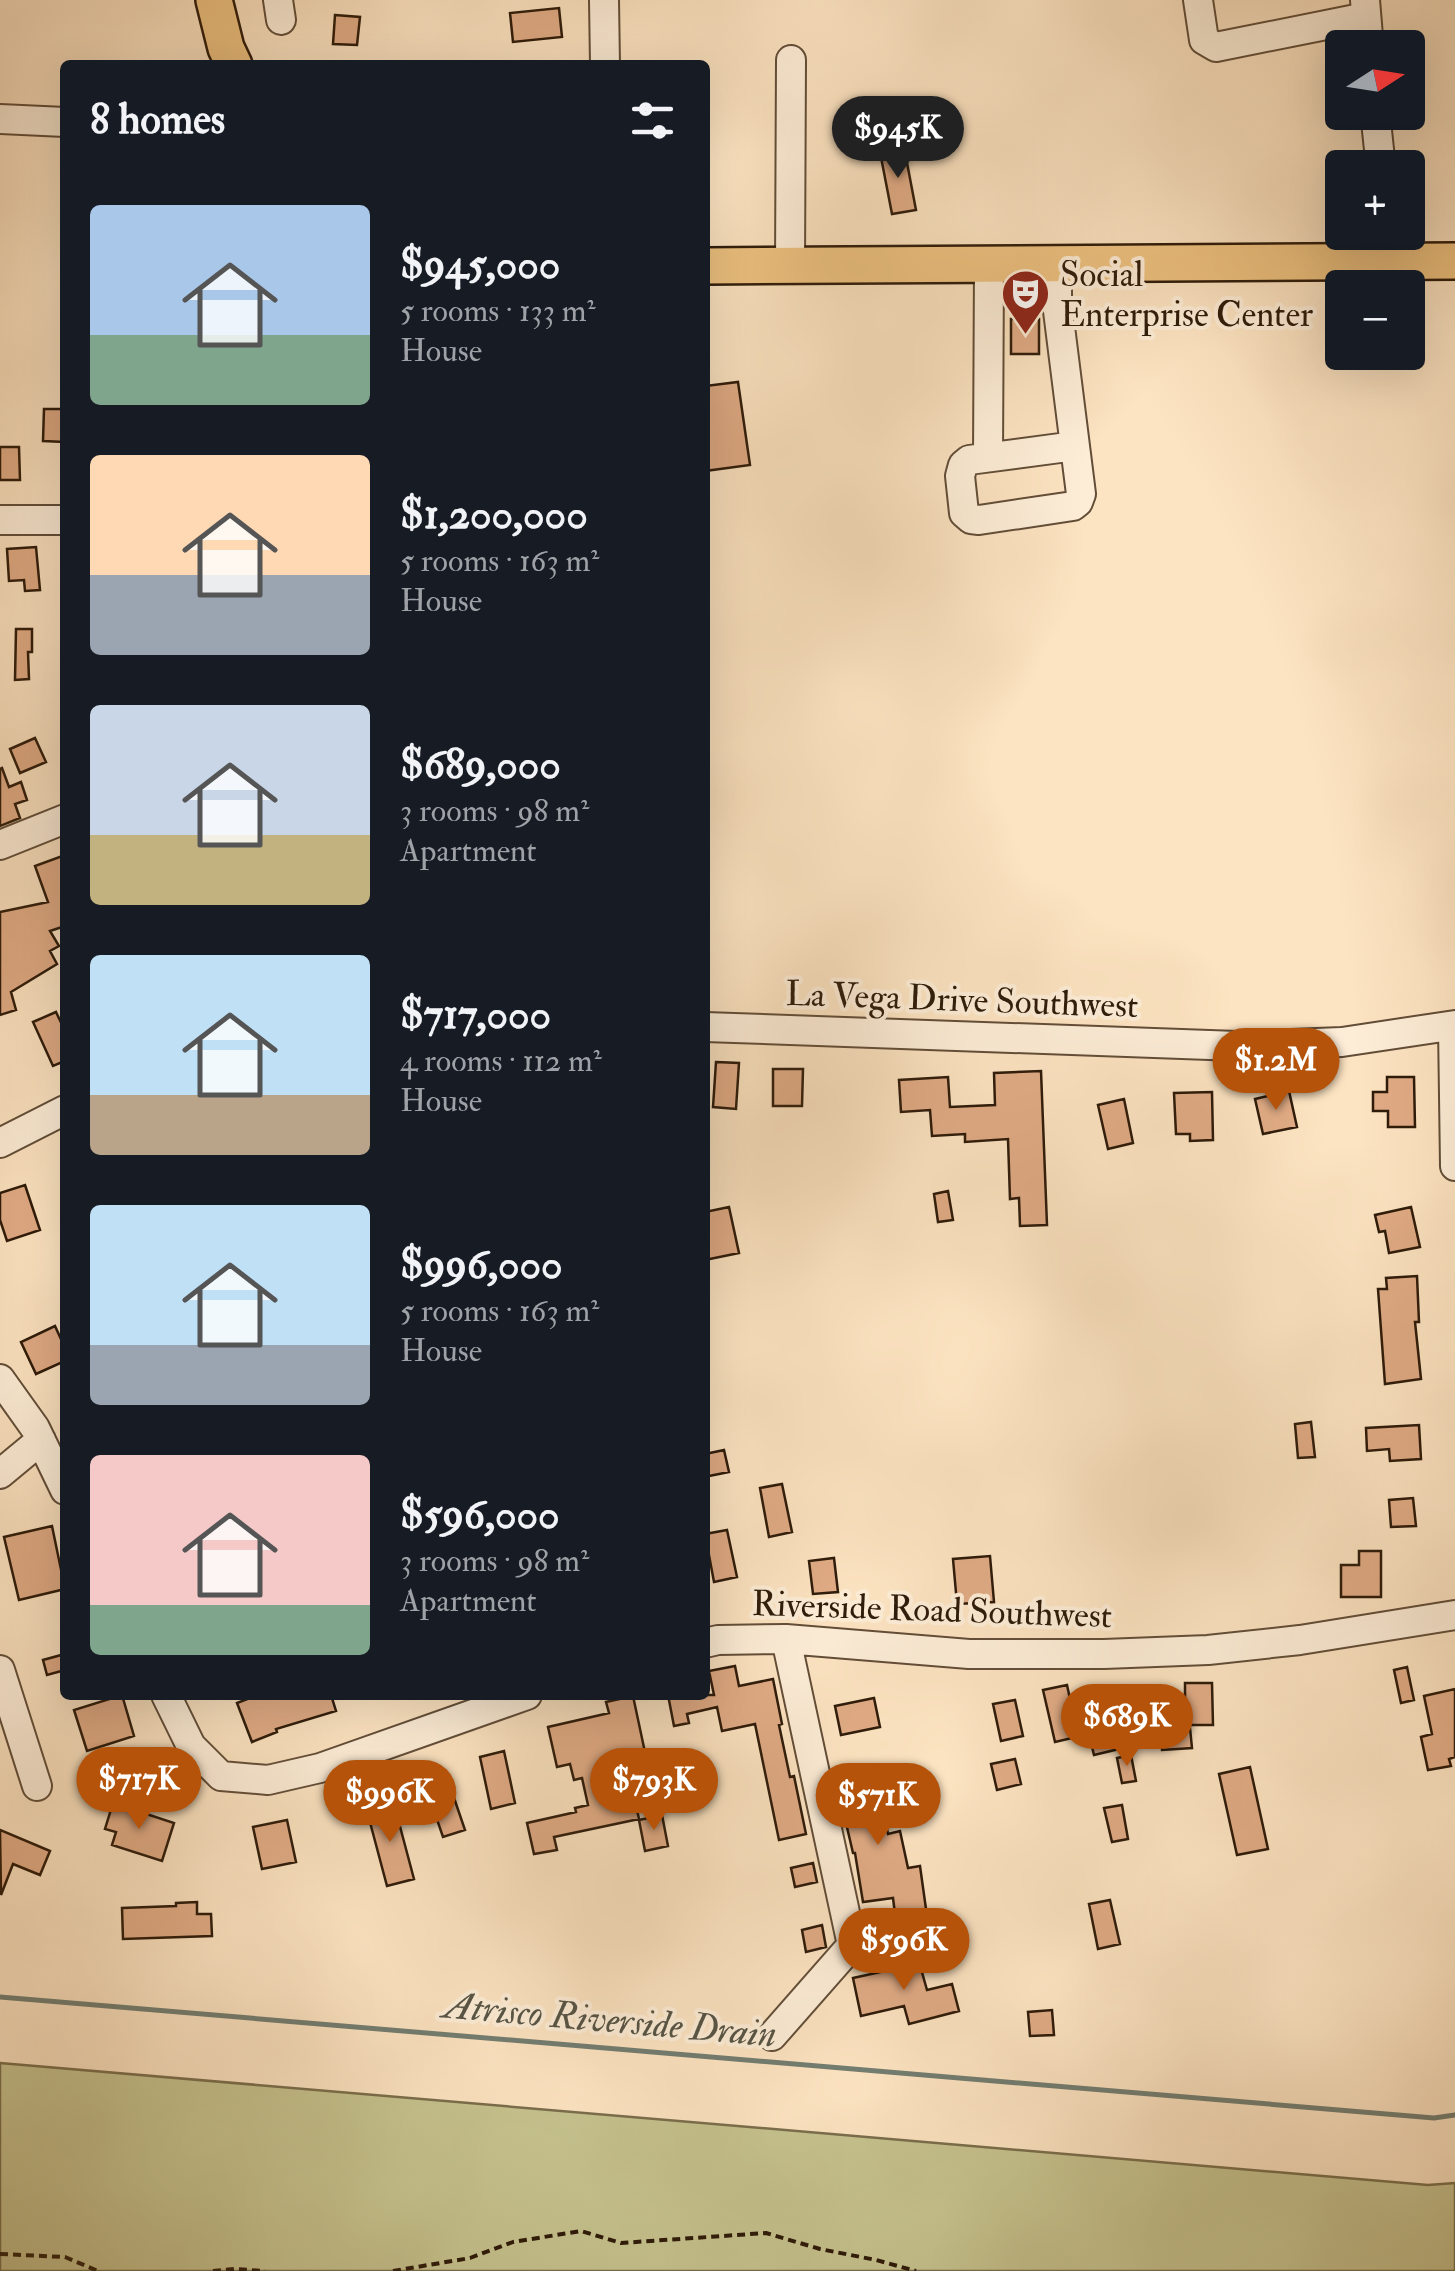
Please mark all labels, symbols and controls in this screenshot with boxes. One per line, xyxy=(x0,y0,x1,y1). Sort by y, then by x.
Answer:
north arrow xyxy=(1325,30,1425,130)
map controls xyxy=(1325,30,1425,370)
icon: filters xyxy=(625,93,680,148)
text: 8 homes xyxy=(90,94,225,146)
pin: $945K xyxy=(828,96,968,181)
text: $945K xyxy=(854,108,942,148)
button: + xyxy=(1325,150,1425,250)
text: $945,000 xyxy=(400,239,560,291)
icon: home xyxy=(170,245,290,365)
place label: Social Enterprise Center xyxy=(1060,253,1313,337)
theatre icon: Social Enterprise Center xyxy=(999,268,1051,336)
button: − xyxy=(1325,270,1425,370)
text: 5 rooms · 133 m² xyxy=(400,291,596,331)
text: House xyxy=(400,331,482,371)
text: $1,200,000 xyxy=(400,489,588,541)
icon: home xyxy=(170,495,290,615)
text: 5 rooms · 163 m² xyxy=(400,541,599,581)
text: House xyxy=(400,581,482,621)
text: $689,000 xyxy=(400,739,561,791)
icon: home xyxy=(170,745,290,865)
text: 3 rooms · 98 m² xyxy=(400,791,589,831)
text: Apartment xyxy=(400,831,537,871)
street label: La Vega Drive Southwest xyxy=(785,972,1139,1028)
text: $717,000 xyxy=(400,989,551,1041)
icon: home xyxy=(170,995,290,1115)
pin: $1.2M xyxy=(1206,1028,1346,1113)
text: $1.2M xyxy=(1235,1040,1317,1080)
text: 4 rooms · 112 m² xyxy=(400,1041,602,1081)
text: House xyxy=(400,1081,482,1121)
text: $996,000 xyxy=(400,1239,563,1291)
icon: home xyxy=(170,1245,290,1365)
text: 5 rooms · 163 m² xyxy=(400,1291,599,1331)
text: House xyxy=(400,1331,482,1371)
text: $596,000 xyxy=(400,1489,560,1541)
icon: home xyxy=(170,1495,290,1615)
text: 3 rooms · 98 m² xyxy=(400,1541,589,1581)
text: Apartment xyxy=(400,1581,537,1621)
street label: Riverside Road Southwest xyxy=(751,1582,1113,1638)
pin: $689K xyxy=(1057,1684,1197,1769)
text: $689K xyxy=(1083,1696,1171,1736)
pin: $717K xyxy=(69,1747,209,1832)
pin: $793K xyxy=(584,1748,724,1833)
text: $717K xyxy=(98,1759,180,1799)
pin: $996K xyxy=(320,1760,460,1845)
text: $793K xyxy=(612,1760,696,1800)
pin: $571K xyxy=(808,1763,948,1848)
text: $996K xyxy=(345,1772,435,1812)
text: $571K xyxy=(838,1775,918,1815)
pin: $596K xyxy=(834,1908,974,1993)
text: $596K xyxy=(860,1920,948,1960)
water label: Atrisco Riverside Drain xyxy=(437,1981,779,2058)

